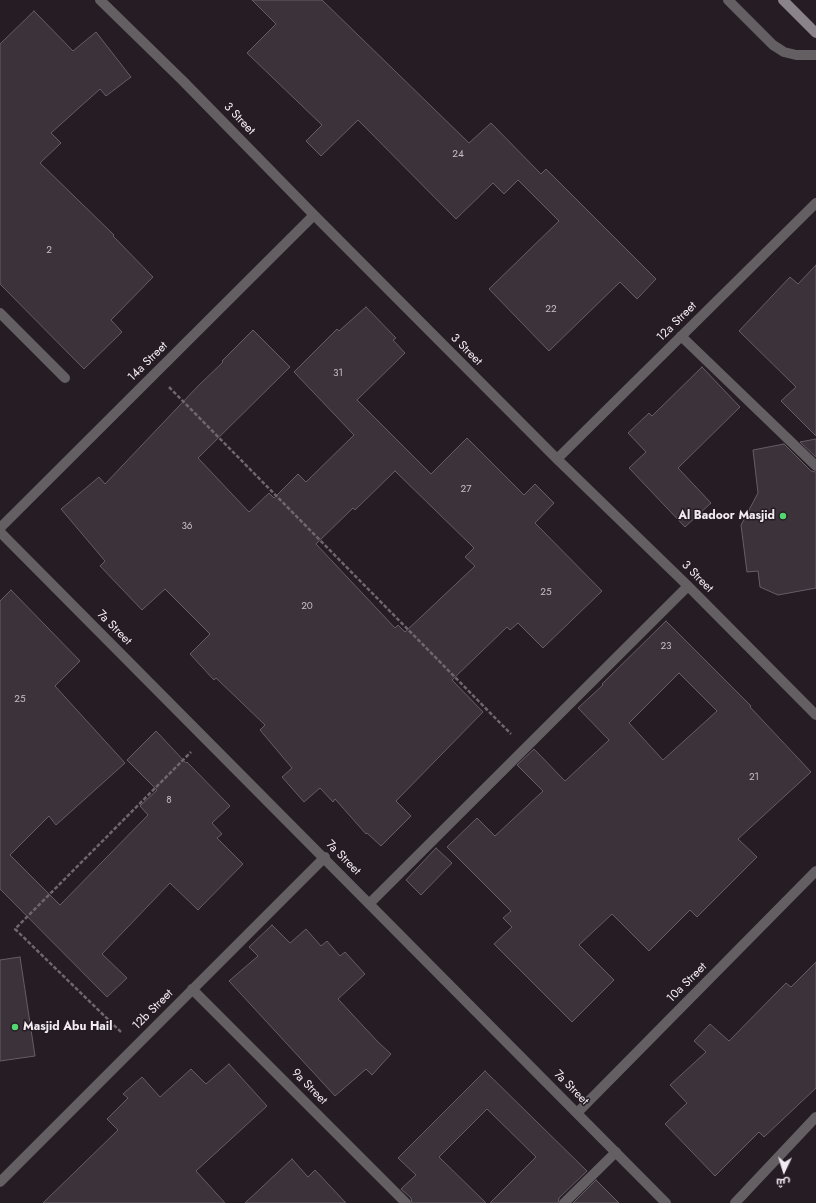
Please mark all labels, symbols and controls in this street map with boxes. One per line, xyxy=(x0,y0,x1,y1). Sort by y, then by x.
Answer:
street label: 3 Street xyxy=(220,100,258,138)
house number: 24 xyxy=(452,149,464,161)
house number: 2 xyxy=(46,245,52,257)
street label: 12a Street xyxy=(654,299,700,345)
house number: 22 xyxy=(545,304,557,316)
street label: 3 Street xyxy=(447,331,485,369)
street label: 14a Street xyxy=(125,339,171,385)
house number: 31 xyxy=(333,368,343,380)
house number: 27 xyxy=(461,484,471,496)
place label: Al Badoor Masjid xyxy=(678,509,775,523)
marker: Al Badoor Masjid xyxy=(778,511,788,521)
house number: 36 xyxy=(181,521,193,533)
street label: 3 Street xyxy=(678,558,716,596)
house number: 25 xyxy=(540,587,552,599)
house number: 20 xyxy=(301,601,313,613)
street label: 7a Street xyxy=(94,608,134,648)
house number: 23 xyxy=(660,641,672,653)
house number: 25 xyxy=(14,694,26,706)
house number: 21 xyxy=(749,772,759,784)
house number: 8 xyxy=(166,795,172,807)
street label: 7a Street xyxy=(323,838,363,878)
street label: 10a Street xyxy=(664,960,710,1006)
street label: 12b Street xyxy=(130,987,176,1033)
place label: Masjid Abu Hail xyxy=(23,1020,112,1034)
marker: Masjid Abu Hail xyxy=(10,1022,20,1032)
street label: 9a Street xyxy=(288,1066,330,1108)
street label: 7a Street xyxy=(551,1068,591,1108)
north arrow xyxy=(764,1151,804,1191)
text: ش xyxy=(776,1174,791,1191)

